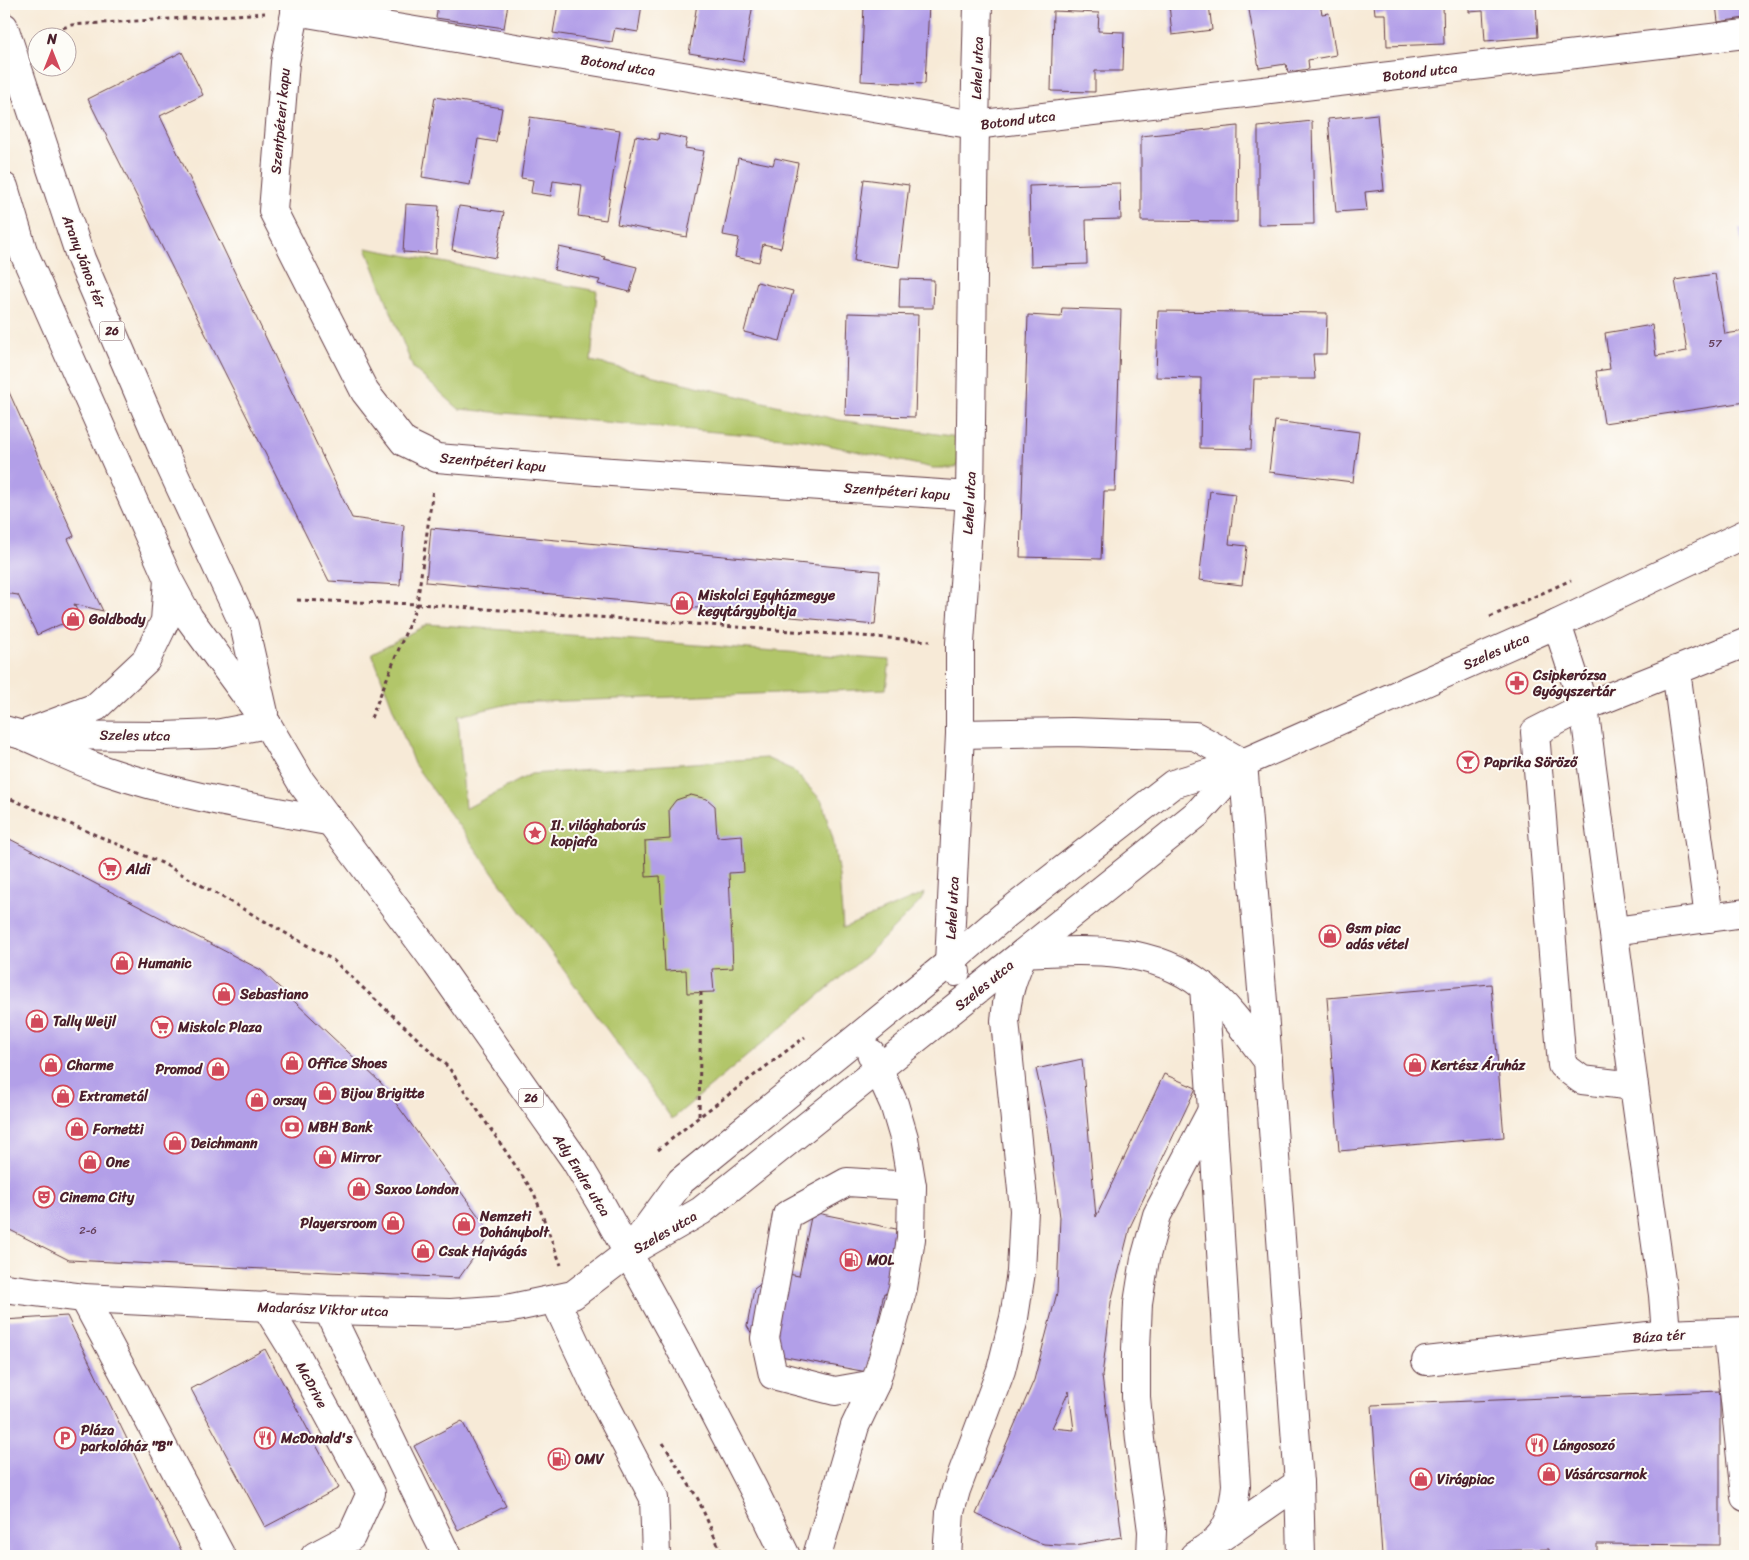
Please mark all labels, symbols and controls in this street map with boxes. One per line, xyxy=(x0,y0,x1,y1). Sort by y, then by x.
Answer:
text: N xyxy=(46,27,57,52)
north arrow xyxy=(28,28,78,78)
street label: Lehel utca xyxy=(964,36,991,100)
street label: Botond utca xyxy=(579,47,657,84)
street label: Botond utca xyxy=(1381,55,1459,89)
street label: Szentpéteri kapu xyxy=(263,67,298,175)
street label: Botond utca xyxy=(979,103,1057,137)
street label: Arany János tér xyxy=(54,210,113,312)
road number: 26 xyxy=(100,322,124,341)
house number: 57 xyxy=(1708,334,1722,353)
street label: Szentpéteri kapu xyxy=(439,445,547,480)
street label: Lehel utca xyxy=(955,471,984,535)
street label: Szentpéteri kapu xyxy=(843,475,951,508)
place label: Miskolci Egyházmegye kegytárgyboltja xyxy=(697,583,836,624)
shop icon: Miskolci Egyházmegye kegytárgyboltja xyxy=(670,591,694,615)
shop icon: Goldbody xyxy=(61,607,85,631)
place label: Goldbody xyxy=(88,607,146,632)
street label: Szeles utca xyxy=(1459,626,1534,677)
place label: Csipkerózsa Gyógyszertár xyxy=(1532,663,1617,704)
pharmacy icon: Csipkerózsa Gyógyszertár xyxy=(1505,671,1529,695)
street label: Szeles utca xyxy=(99,722,171,749)
bar icon: Paprika Söröző xyxy=(1456,750,1480,774)
place label: Paprika Söröző xyxy=(1484,750,1579,775)
place label: II. világhaborús kopjafa xyxy=(550,813,646,854)
place icon: II. világhaborús kopjafa xyxy=(523,821,547,845)
supermarket icon: Aldi xyxy=(98,857,122,881)
place label: Aldi xyxy=(125,857,152,882)
street label: Lehel utca xyxy=(938,876,967,940)
place label: Gsm piac adás vétel xyxy=(1345,916,1410,957)
shop icon: Gsm piac adás vétel xyxy=(1318,924,1342,948)
shop icon: Humanic xyxy=(110,951,134,975)
place label: Humanic xyxy=(137,951,193,976)
street label: Szeles utca xyxy=(949,953,1020,1017)
shop icon: Sebastiano xyxy=(212,982,236,1006)
place label: Sebastiano xyxy=(239,982,309,1007)
shop icon: Tally Weijl xyxy=(25,1009,49,1033)
place label: Tally Weijl xyxy=(53,1009,117,1034)
supermarket icon: Miskolc Plaza xyxy=(150,1015,174,1039)
place label: Miskolc Plaza xyxy=(177,1015,262,1040)
shop icon: Office Shoes xyxy=(280,1051,304,1075)
place label: Office Shoes xyxy=(307,1051,387,1076)
shop icon: Charme xyxy=(39,1053,63,1077)
place label: Charme xyxy=(66,1053,115,1078)
shop icon: Kertész Áruház xyxy=(1403,1053,1427,1077)
place label: Kertész Áruház xyxy=(1430,1053,1527,1078)
place label: Promod xyxy=(155,1057,204,1082)
shop icon: Promod xyxy=(206,1057,230,1081)
shop icon: Bijou Brigitte xyxy=(313,1081,337,1105)
place label: Bijou Brigitte xyxy=(341,1081,425,1106)
shop icon: Extrametál xyxy=(51,1084,75,1108)
place label: Extrametál xyxy=(79,1084,149,1109)
shop icon: orsay xyxy=(245,1088,269,1112)
place label: orsay xyxy=(273,1088,307,1113)
road number: 26 xyxy=(518,1088,544,1108)
bank icon: MBH Bank xyxy=(280,1115,304,1139)
place label: MBH Bank xyxy=(307,1115,373,1140)
shop icon: Fornetti xyxy=(65,1117,89,1141)
place label: Fornetti xyxy=(92,1117,145,1142)
street label: Ady Endre utca xyxy=(546,1128,617,1222)
shop icon: Deichmann xyxy=(163,1131,187,1155)
place label: Deichmann xyxy=(191,1131,258,1156)
shop icon: Mirror xyxy=(313,1145,337,1169)
place label: Mirror xyxy=(340,1145,382,1170)
shop icon: One xyxy=(78,1150,102,1174)
place label: One xyxy=(105,1150,131,1175)
shop icon: Saxoo London xyxy=(347,1177,371,1201)
place label: Saxoo London xyxy=(374,1177,459,1202)
theatre icon: Cinema City xyxy=(32,1185,56,1209)
place label: Cinema City xyxy=(59,1185,135,1210)
place label: Nemzeti Dohánybolt xyxy=(479,1204,550,1245)
street label: Szeles utca xyxy=(628,1204,702,1261)
place label: Playersroom xyxy=(300,1211,377,1236)
shop icon: Playersroom xyxy=(381,1211,405,1235)
shop icon: Nemzeti Dohánybolt xyxy=(452,1212,476,1236)
house number: 2-6 xyxy=(79,1221,97,1240)
shop icon: Csak Hajvágás xyxy=(411,1239,435,1263)
place label: Csak Hajvágás xyxy=(438,1239,527,1264)
fuel station icon: MOL xyxy=(839,1248,863,1272)
place label: MOL xyxy=(866,1248,894,1273)
street label: Madarász Viktor utca xyxy=(257,1295,389,1324)
street label: Búza tér xyxy=(1632,1322,1687,1351)
street label: McDrive xyxy=(289,1357,334,1413)
place label: Pláza parkolóház "B" xyxy=(80,1418,173,1459)
parking icon: Pláza parkolóház "B" xyxy=(53,1426,77,1450)
restaurant icon: McDonald's xyxy=(253,1426,277,1450)
place label: McDonald's xyxy=(280,1426,353,1451)
restaurant icon: Lángosozó xyxy=(1525,1433,1549,1457)
place label: Lángosozó xyxy=(1553,1433,1616,1458)
fuel station icon: OMV xyxy=(547,1447,571,1471)
place label: OMV xyxy=(574,1447,604,1472)
shop icon: Vásárcsarnok xyxy=(1537,1462,1561,1486)
place label: Vásárcsarnok xyxy=(1565,1462,1647,1487)
shop icon: Virágpiac xyxy=(1409,1467,1433,1491)
place label: Virágpiac xyxy=(1437,1467,1495,1492)

